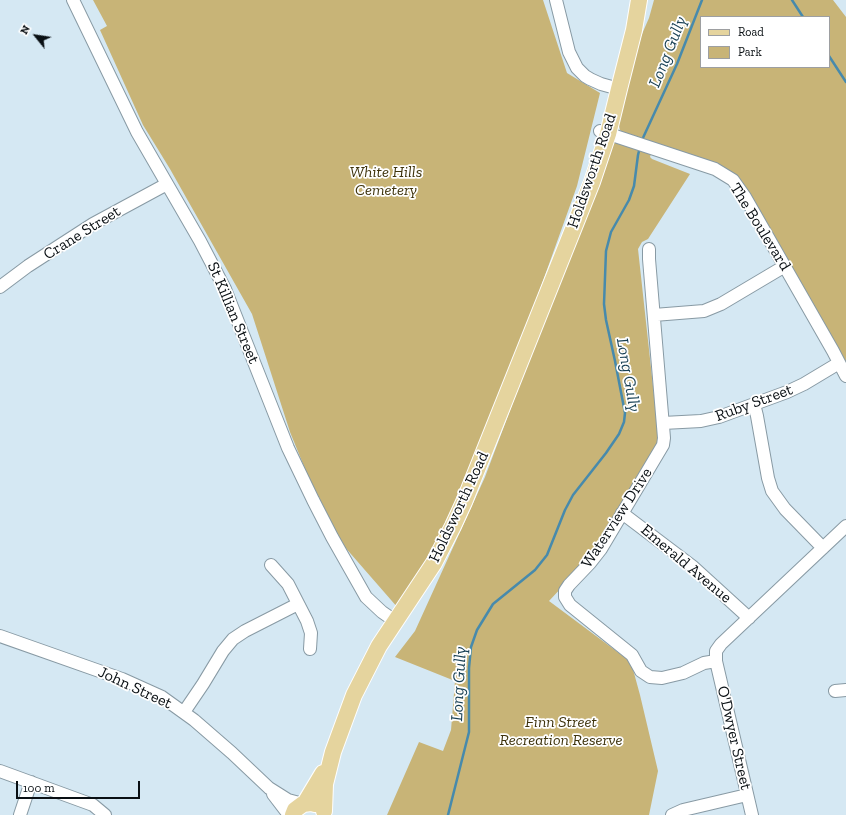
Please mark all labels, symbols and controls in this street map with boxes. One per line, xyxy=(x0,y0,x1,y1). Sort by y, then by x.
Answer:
water label: Long Gully xyxy=(645,14,691,90)
north arrow xyxy=(16,16,56,56)
legend xyxy=(700,16,830,68)
text: N xyxy=(17,23,33,37)
text: Road xyxy=(738,25,764,39)
text: Park xyxy=(738,45,762,59)
street label: Holdsworth Road xyxy=(563,111,621,231)
park label: White Hills Cemetery xyxy=(350,162,422,200)
street label: The Boulevard xyxy=(725,180,795,274)
street label: Crane Street xyxy=(40,202,124,264)
street label: St Killian Street xyxy=(203,259,263,367)
water label: Long Gully xyxy=(611,336,645,414)
street label: Ruby Street xyxy=(713,380,795,426)
street label: Holdsworth Road xyxy=(425,449,493,565)
street label: Waterview Drive xyxy=(577,464,657,572)
street label: Emerald Avenue xyxy=(637,520,735,608)
water label: Long Gully xyxy=(447,646,471,722)
street label: John Street xyxy=(95,663,175,713)
street label: O'Dwyer Street xyxy=(713,684,755,792)
park label: Finn Street Recreation Reserve xyxy=(499,712,623,750)
scale bar xyxy=(18,773,142,799)
text: 100 m xyxy=(23,781,55,795)

